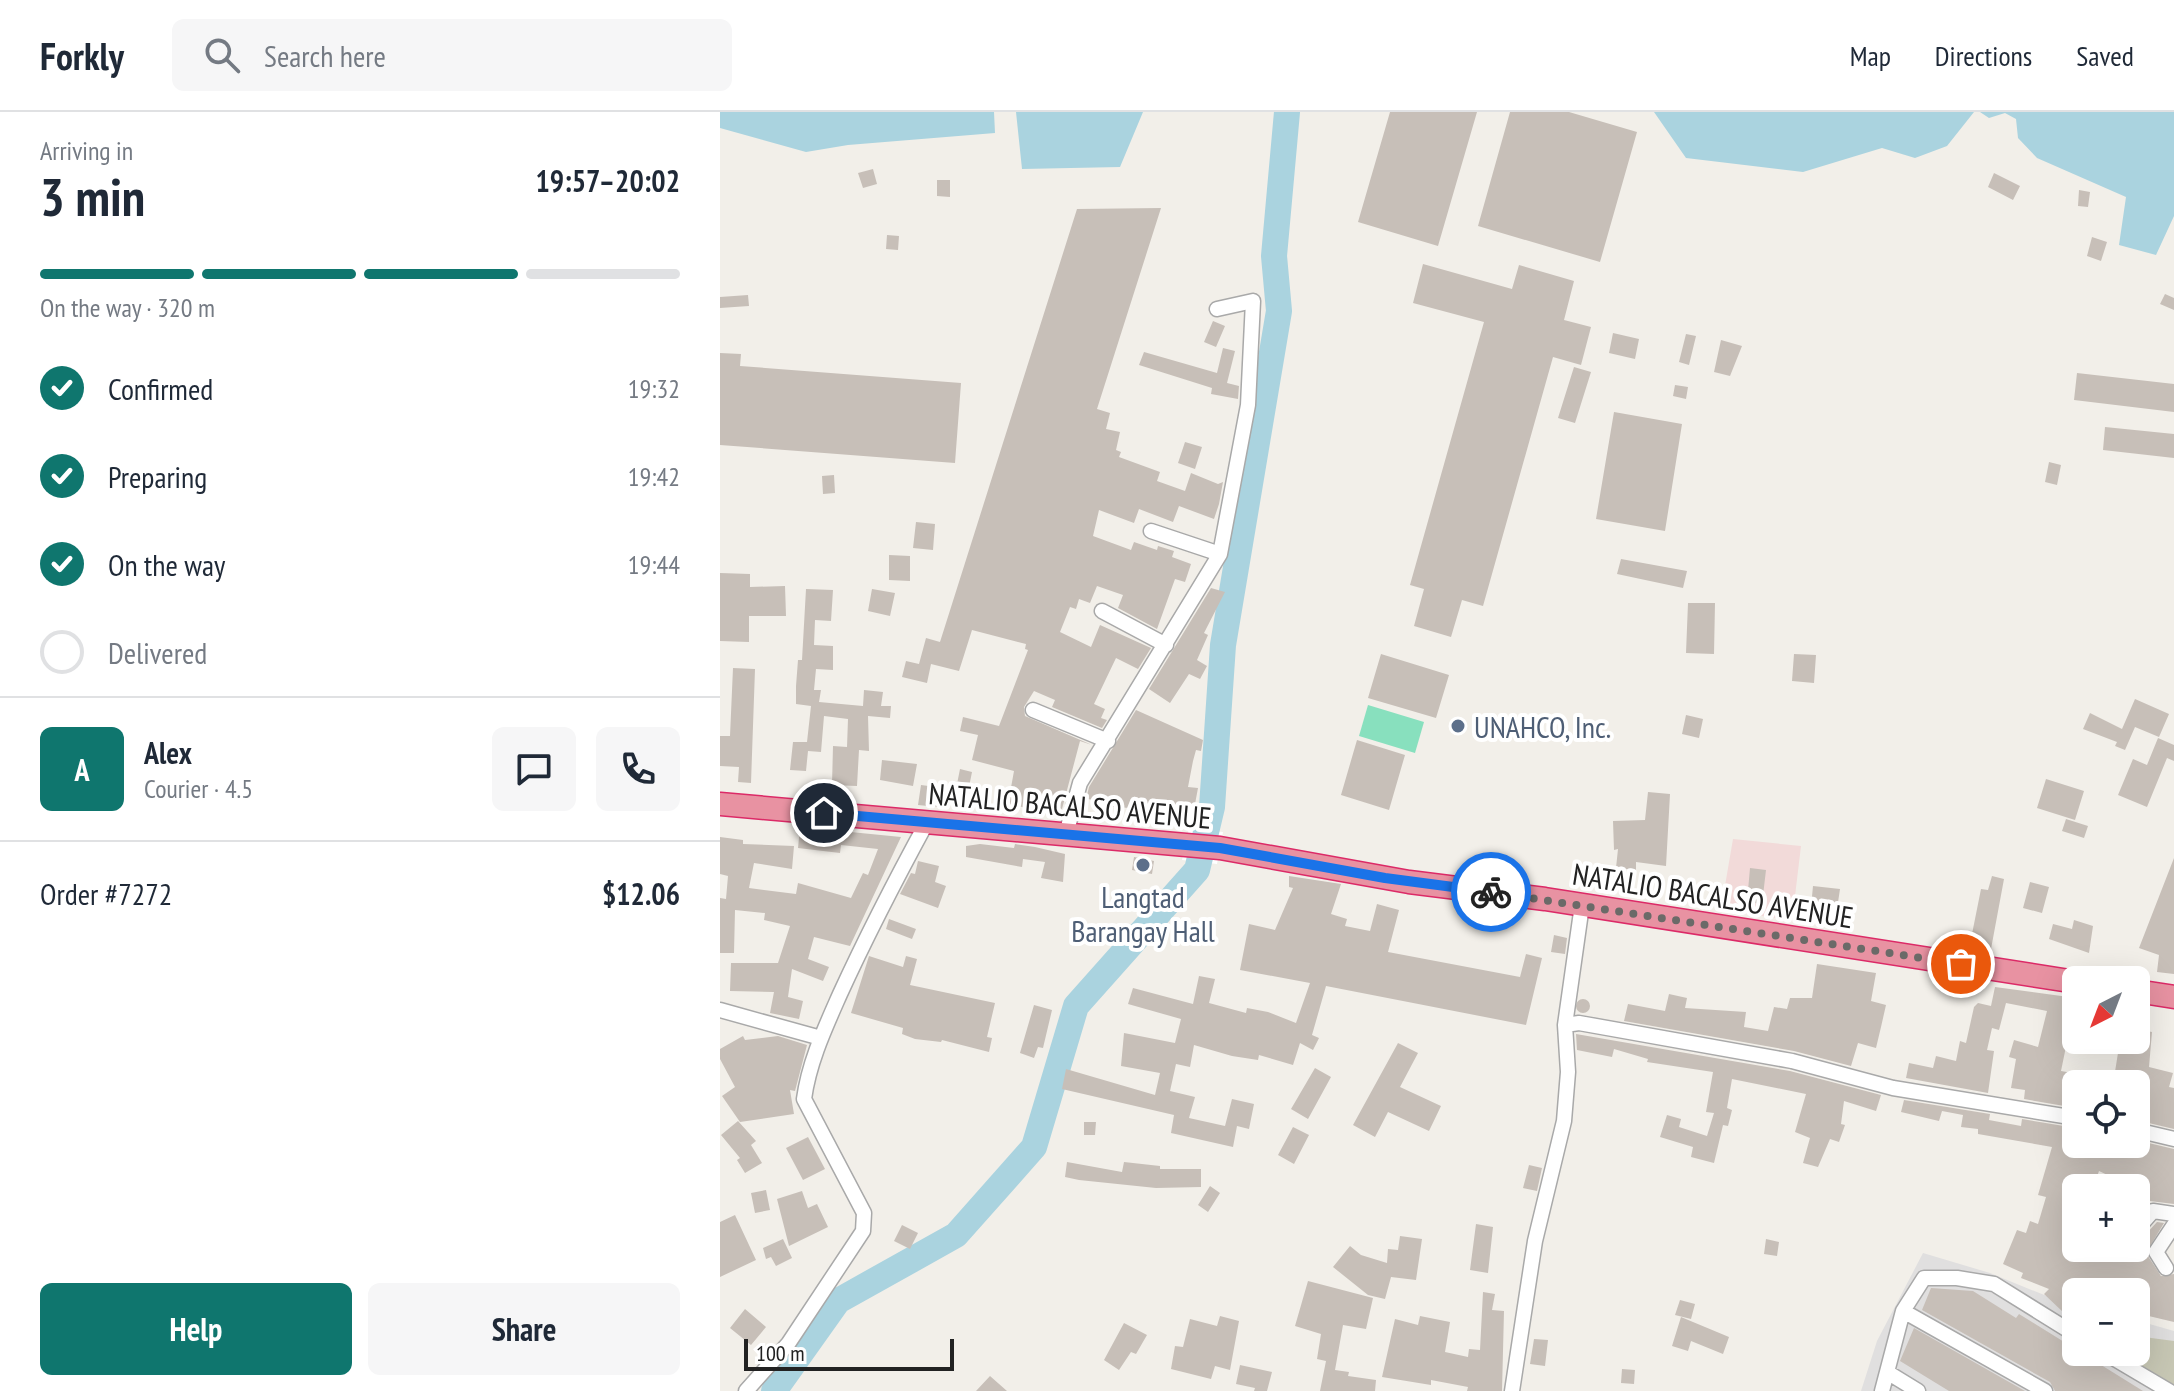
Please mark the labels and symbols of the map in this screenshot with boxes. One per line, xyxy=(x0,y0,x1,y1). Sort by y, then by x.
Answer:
place label: UNAHCO, Inc. xyxy=(1474,707,1611,746)
marker: UNAHCO, Inc. xyxy=(1449,717,1467,735)
street label: NATALIO BACALSO AVENUE xyxy=(927,773,1213,837)
pin xyxy=(790,779,858,847)
courier xyxy=(1451,852,1531,932)
street label: NATALIO BACALSO AVENUE xyxy=(1570,854,1856,936)
marker: Langtad Barangay Hall xyxy=(1134,856,1152,874)
place label: Langtad Barangay Hall xyxy=(1071,877,1215,950)
pin xyxy=(1927,930,1995,998)
north arrow xyxy=(2062,966,2150,1054)
scale bar xyxy=(744,1335,954,1371)

